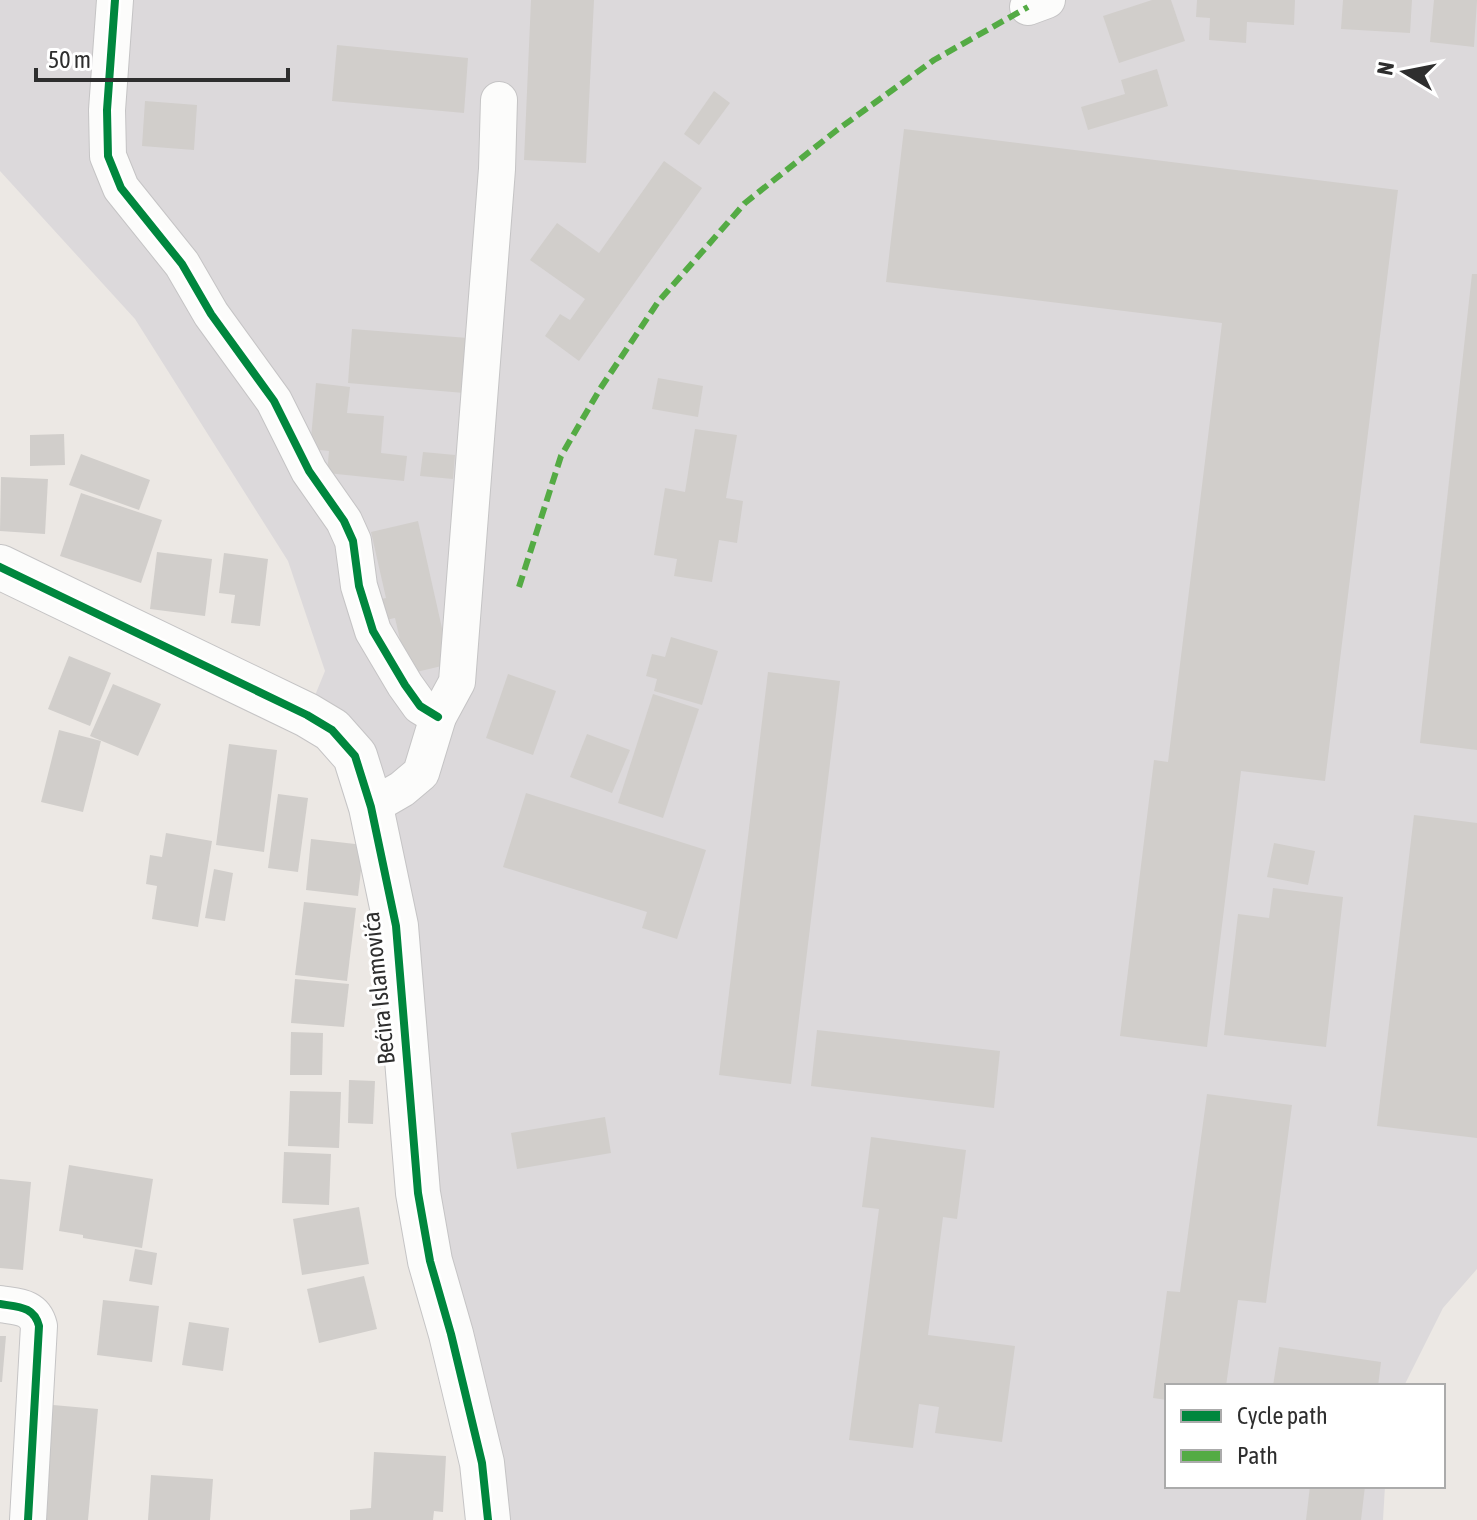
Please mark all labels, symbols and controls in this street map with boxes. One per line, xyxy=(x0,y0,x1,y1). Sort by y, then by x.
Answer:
scale bar xyxy=(36,32,288,82)
north arrow xyxy=(1365,32,1445,112)
text: 50 m xyxy=(48,46,91,73)
text: N xyxy=(1371,60,1399,77)
street label: Bećira Islamovića xyxy=(357,910,400,1066)
legend xyxy=(1165,1384,1445,1488)
text: Cycle path xyxy=(1237,1402,1328,1429)
text: Path xyxy=(1237,1442,1278,1469)

